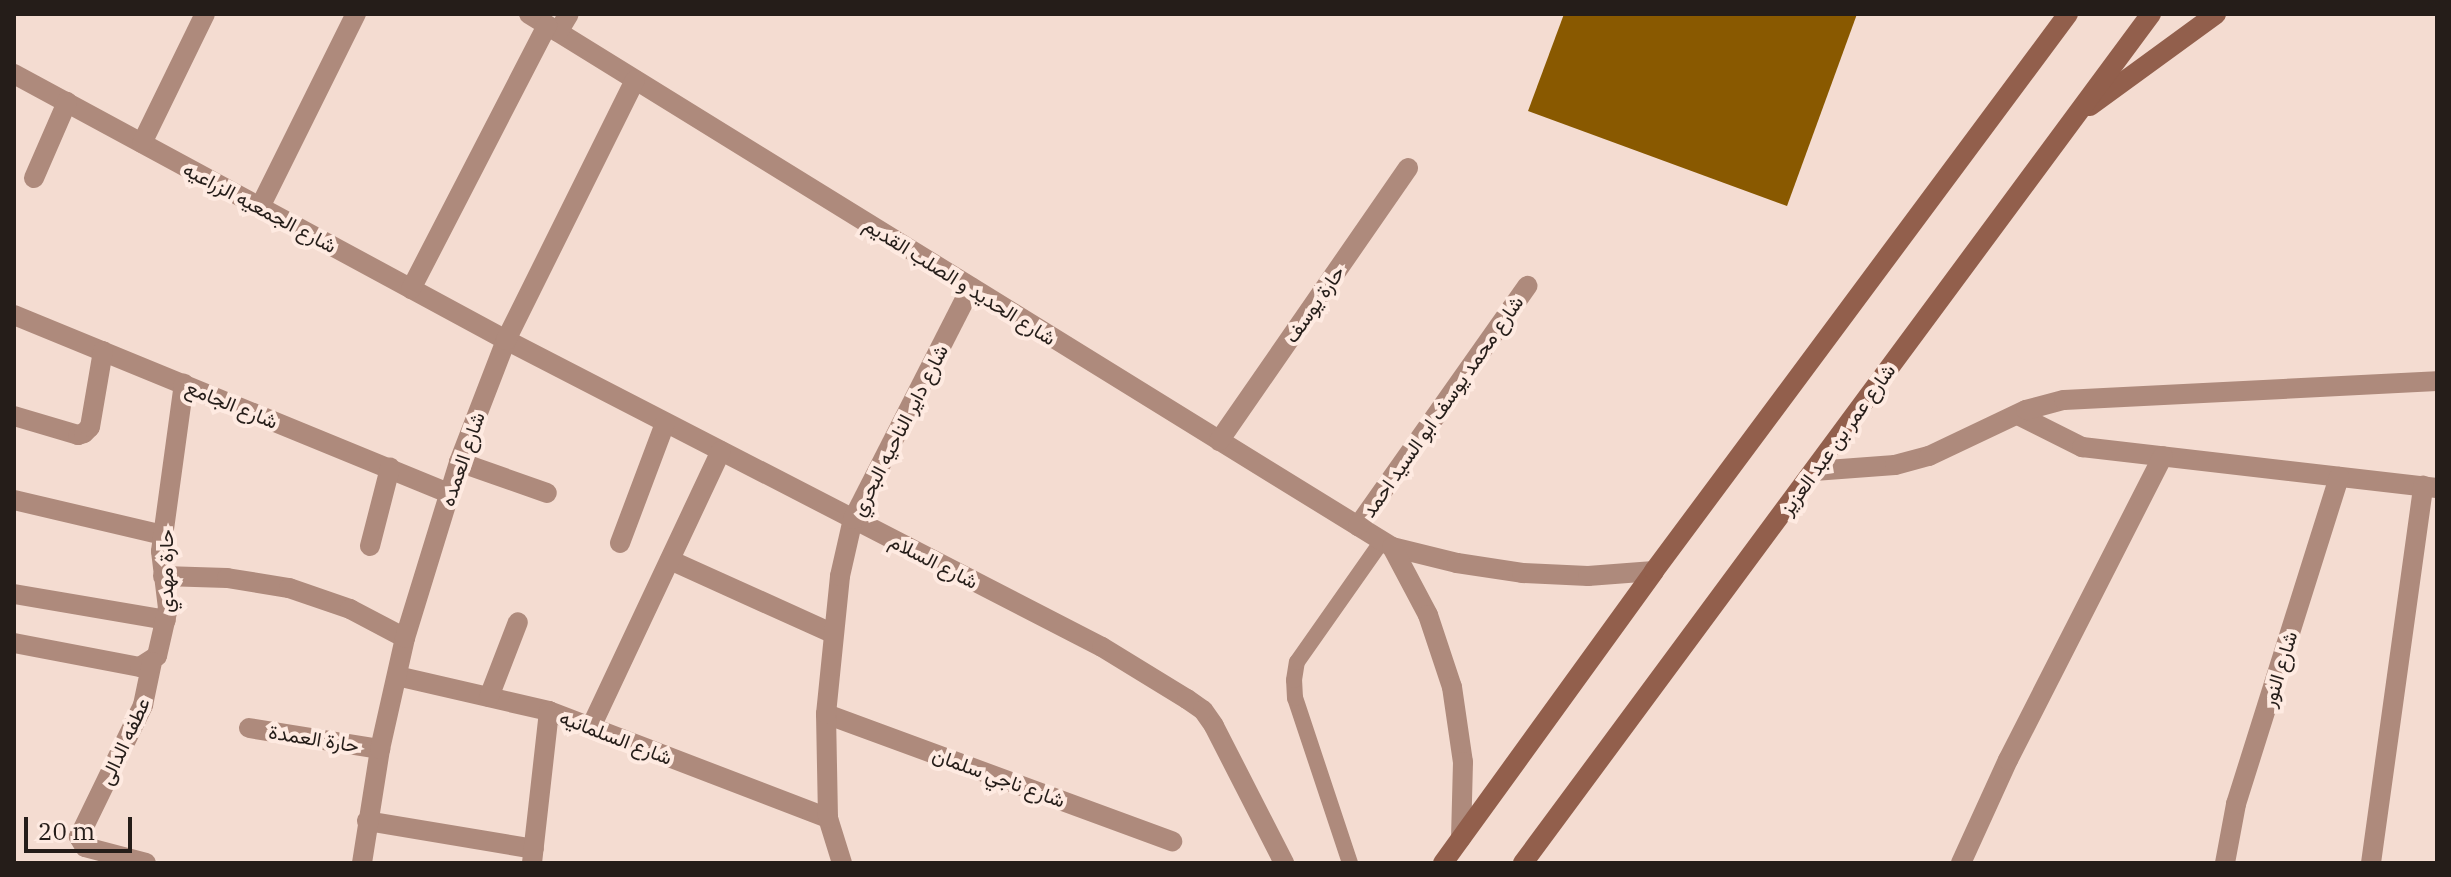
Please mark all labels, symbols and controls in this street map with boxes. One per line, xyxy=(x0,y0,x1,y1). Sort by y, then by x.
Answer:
street label: شارع الجمعيه الزراعيه xyxy=(179,156,341,258)
street label: شارع الحديد و الصلب القديم xyxy=(860,212,1060,350)
street label: حارة يوسف xyxy=(1279,261,1349,347)
street label: شارع محمد يوسف ابو السيد احمد xyxy=(1356,291,1528,521)
street label: شارع داير الناحيه البحري xyxy=(845,340,953,520)
street label: شارع عمر بن عبد العزيز xyxy=(1774,359,1900,519)
street label: شارع الجامع xyxy=(183,375,281,433)
street label: شارع العمده xyxy=(435,409,489,509)
street label: شارع السلام xyxy=(886,528,982,594)
street label: حارة مهدي xyxy=(153,529,177,613)
street label: شارع النور xyxy=(2256,628,2302,710)
street label: عطفه الدالى xyxy=(93,694,155,788)
street label: شارع السلمانيه xyxy=(556,705,676,769)
street label: حارة العمدة xyxy=(267,719,361,757)
street label: شارع ناجي سلمان xyxy=(930,742,1068,812)
scale bar xyxy=(28,801,136,851)
text: 20 m xyxy=(38,815,95,847)

